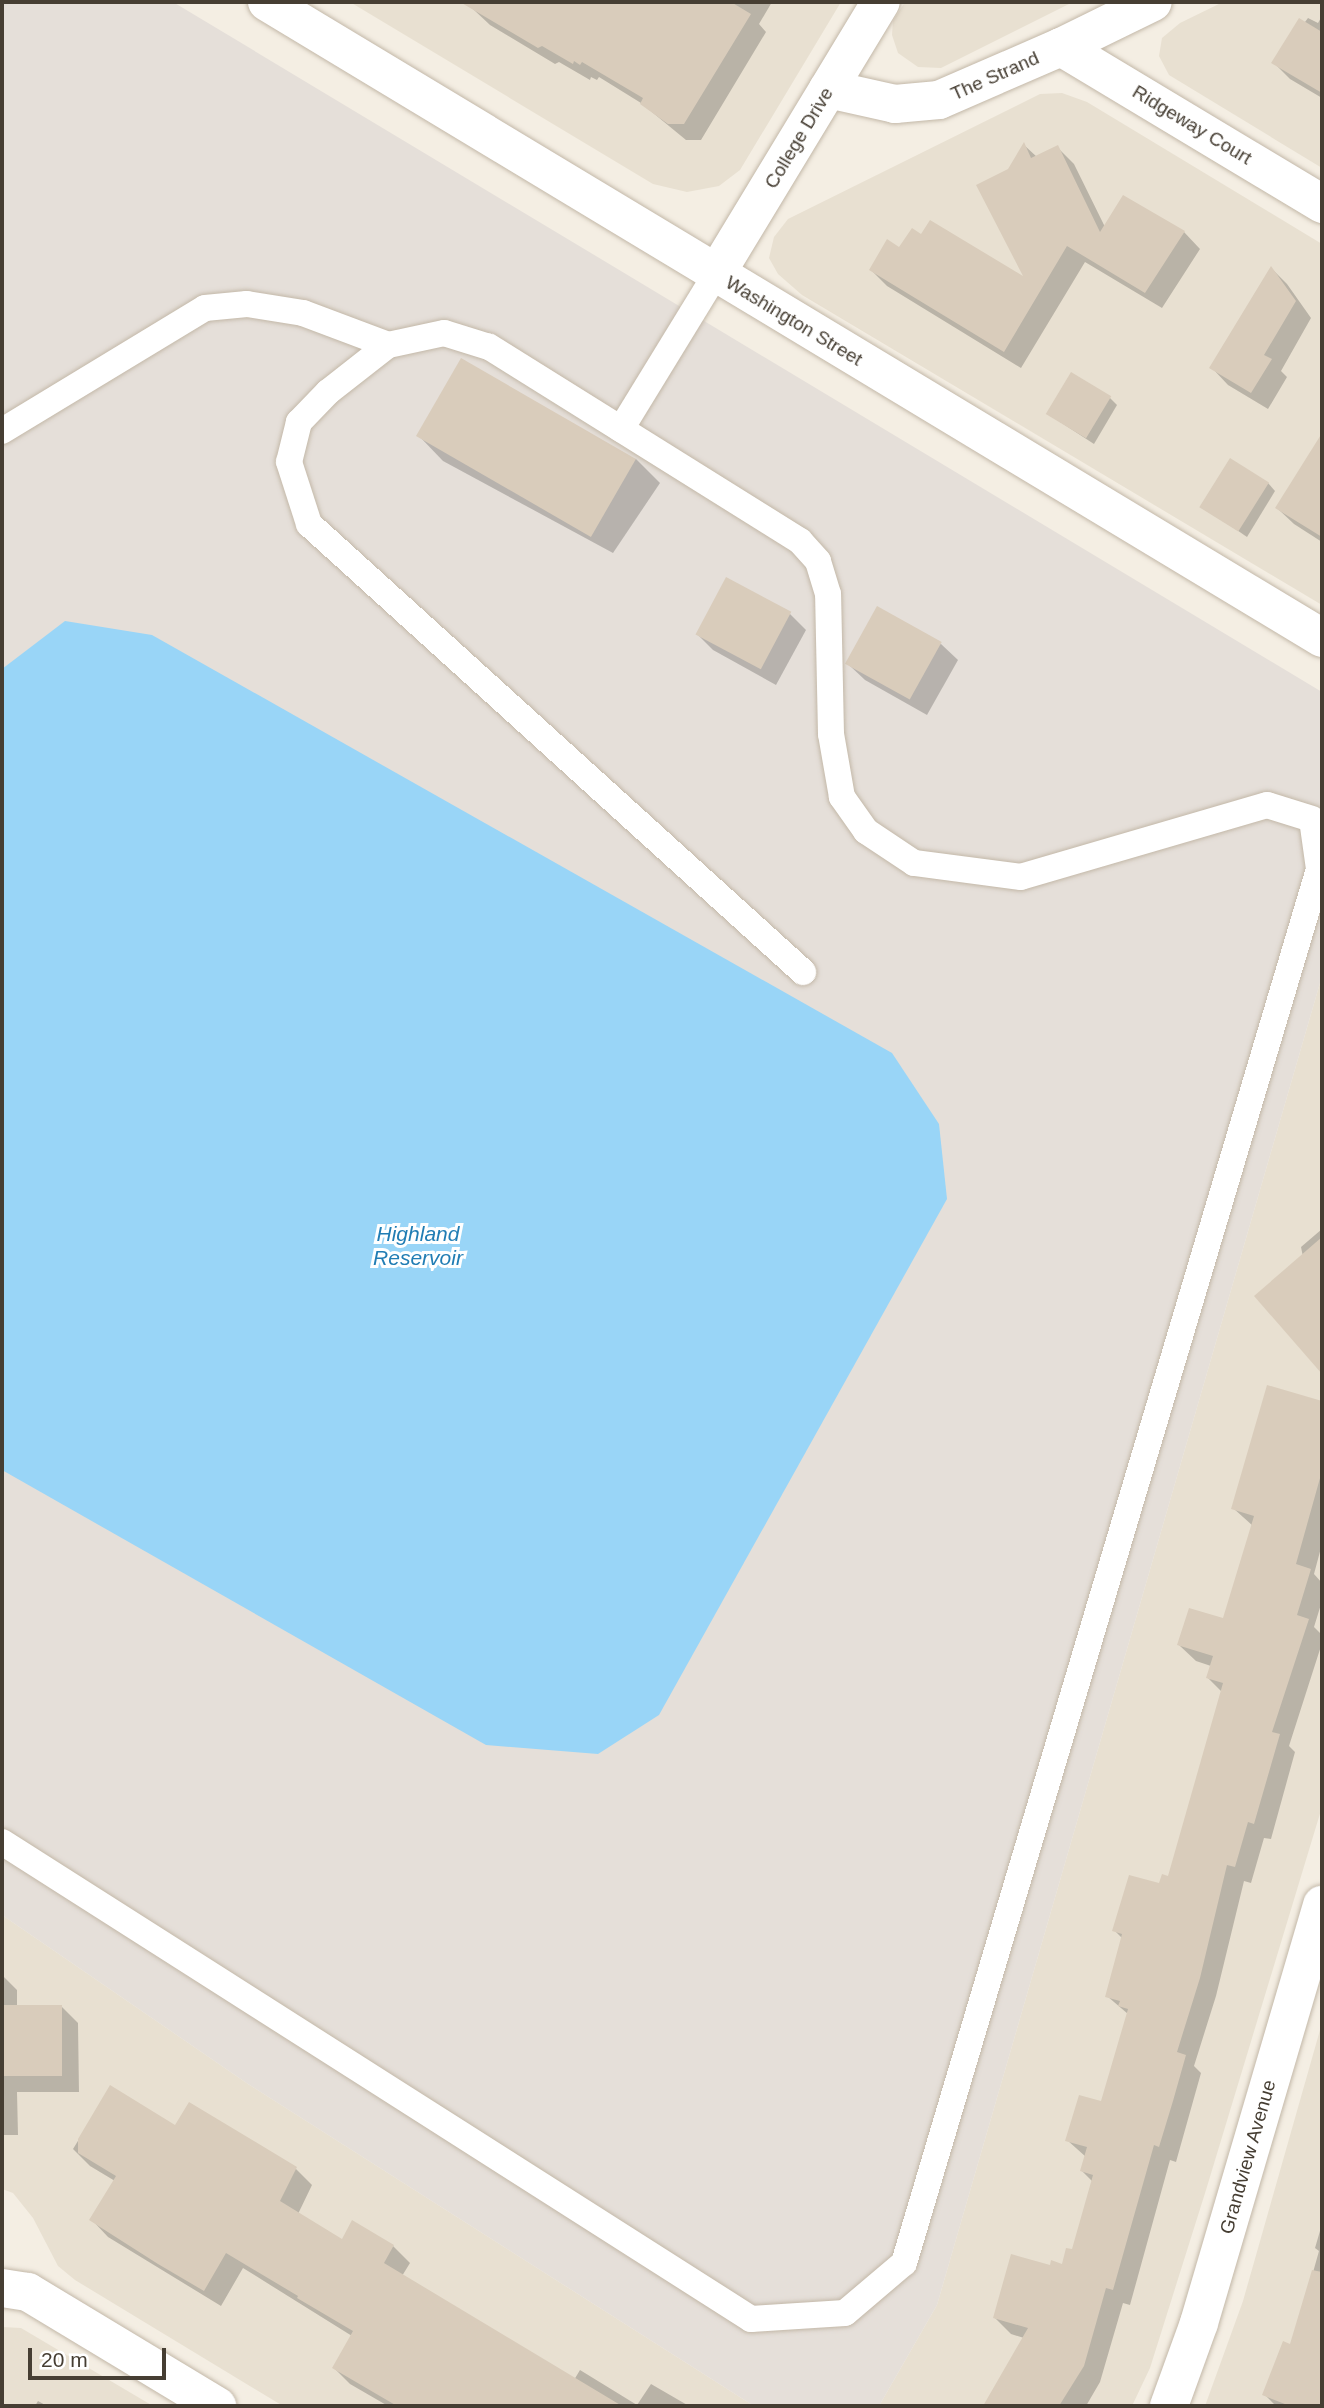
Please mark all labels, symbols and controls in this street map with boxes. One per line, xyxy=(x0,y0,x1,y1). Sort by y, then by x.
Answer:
street label: The Strand xyxy=(947,46,1043,106)
street label: Ridgeway Court xyxy=(1128,80,1256,170)
street label: College Drive xyxy=(760,83,838,193)
street label: Washington Street xyxy=(721,271,867,371)
water label: Highland Reservoir xyxy=(373,1221,463,1271)
street label: Grandview Avenue xyxy=(1215,2077,1281,2237)
scale bar xyxy=(32,2334,170,2378)
text: 20 m xyxy=(41,2348,88,2371)

